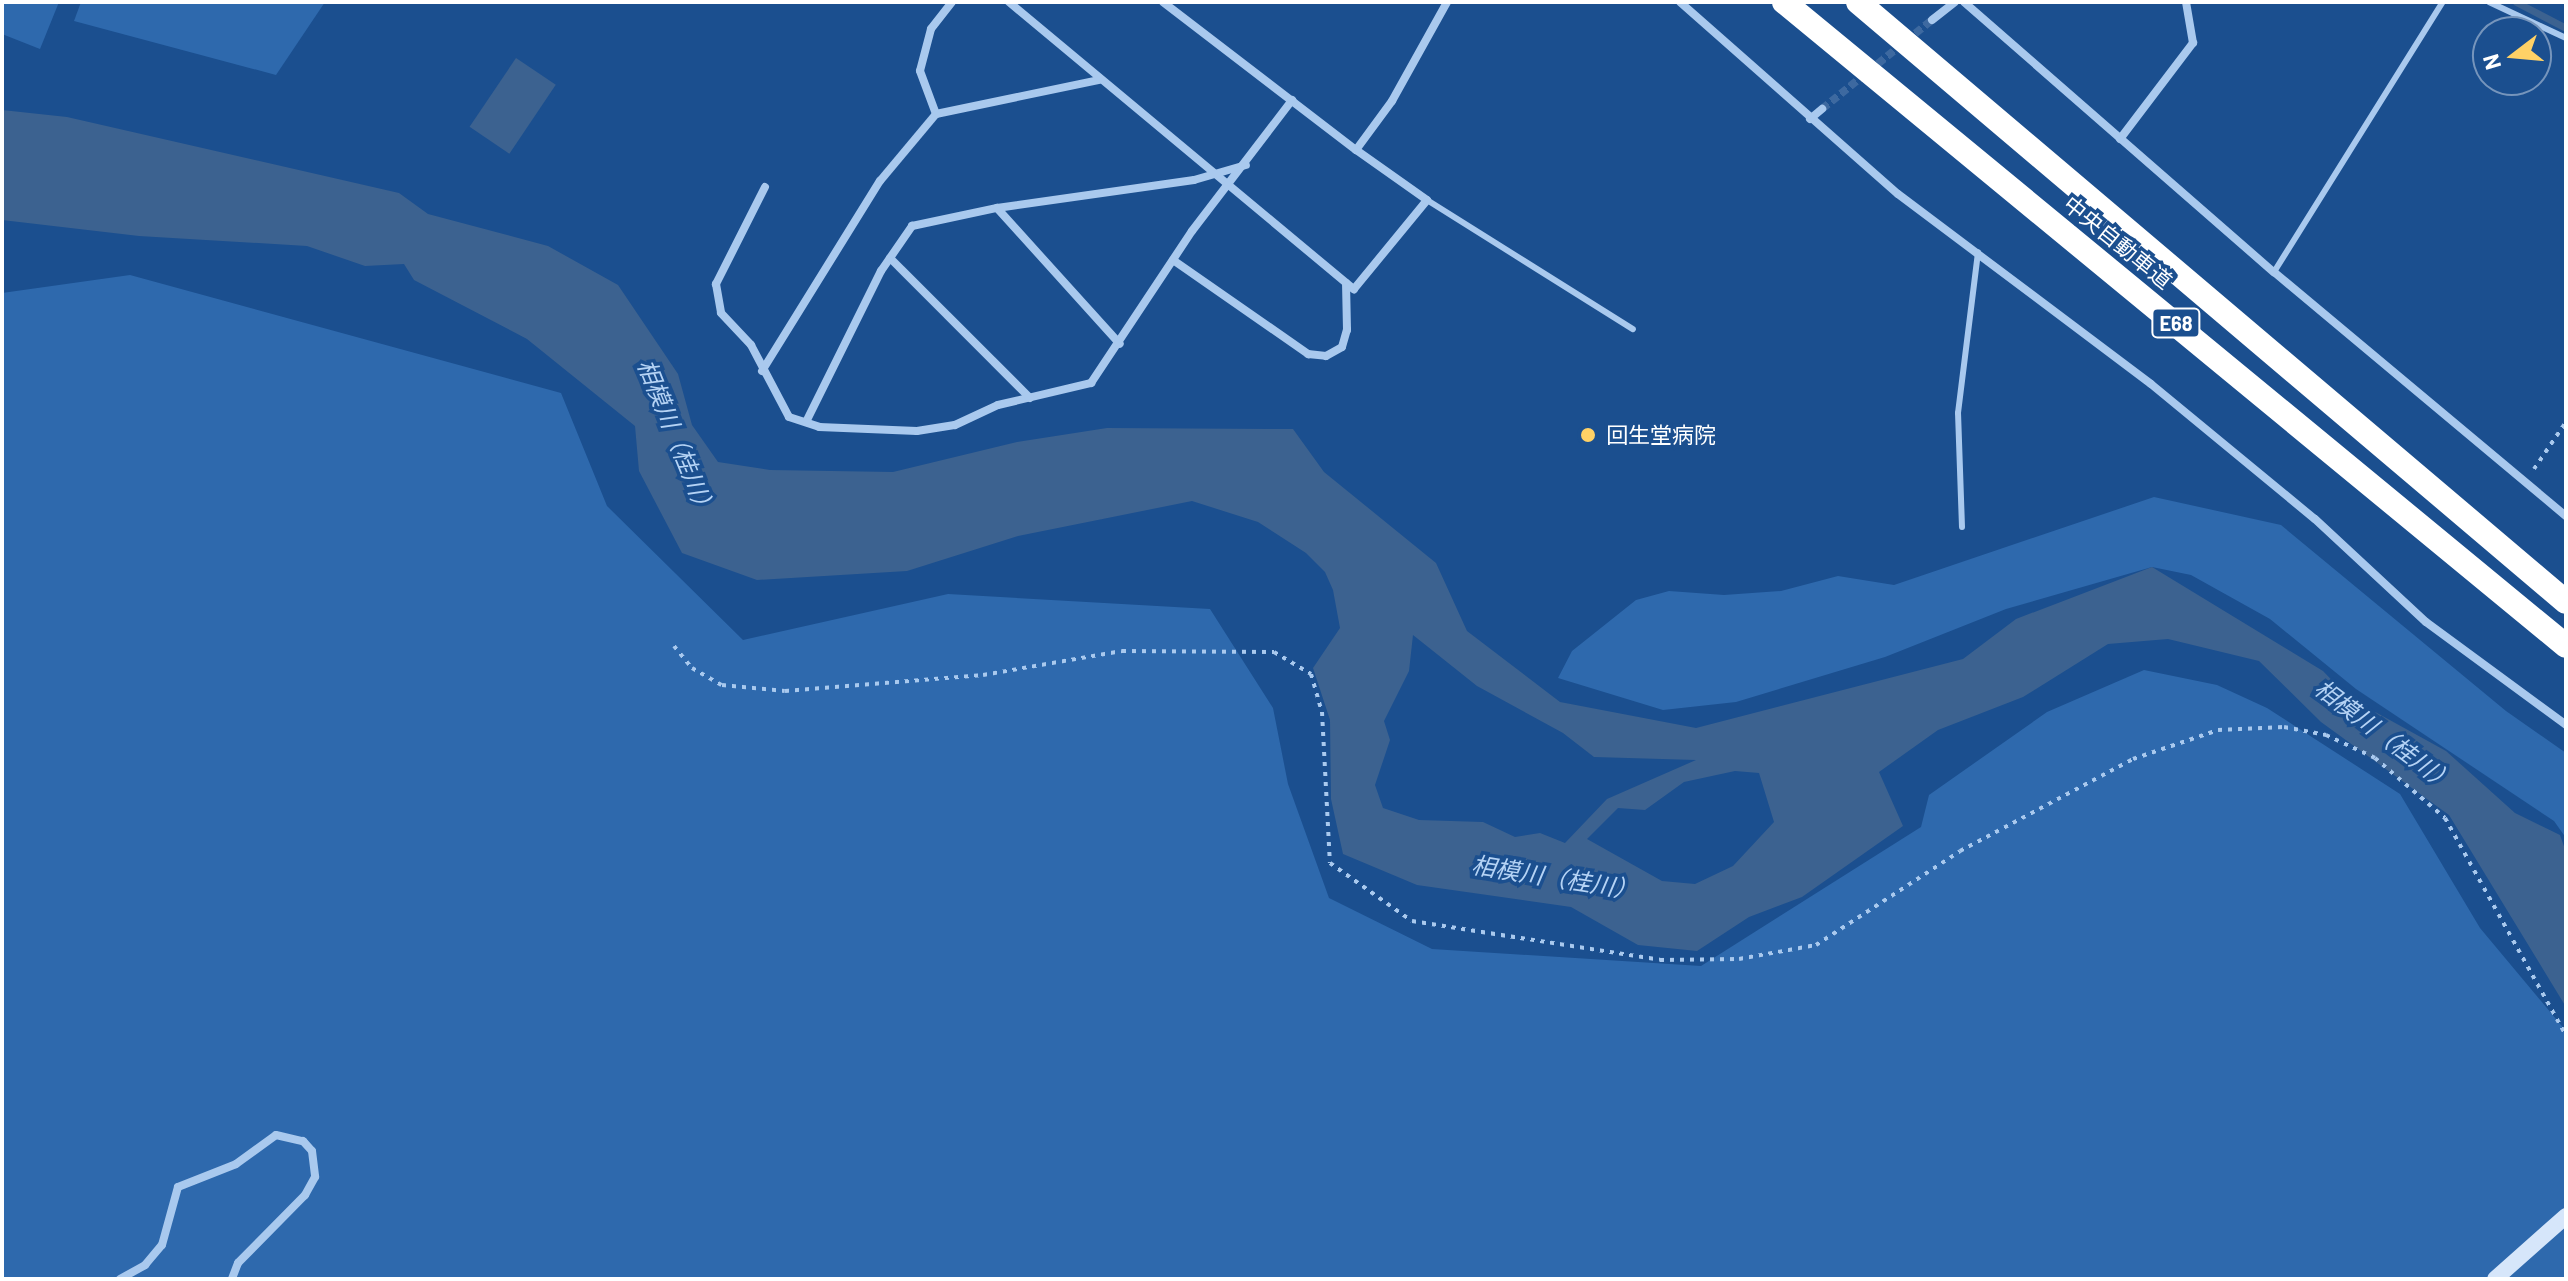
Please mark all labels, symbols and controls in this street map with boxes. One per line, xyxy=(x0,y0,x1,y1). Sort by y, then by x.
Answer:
north arrow xyxy=(2472,16,2552,96)
text: N xyxy=(2476,51,2505,73)
street label: 中央自動車道 xyxy=(2058,190,2178,294)
road number: E68 xyxy=(2150,307,2202,339)
water label: 相模川（桂川） xyxy=(632,355,722,521)
place label: 回生堂病院 xyxy=(1606,422,1716,448)
marker: 回生堂病院 xyxy=(1577,424,1599,446)
water label: 相模川（桂川） xyxy=(2309,673,2461,797)
water label: 相模川（桂川） xyxy=(1470,850,1640,904)

